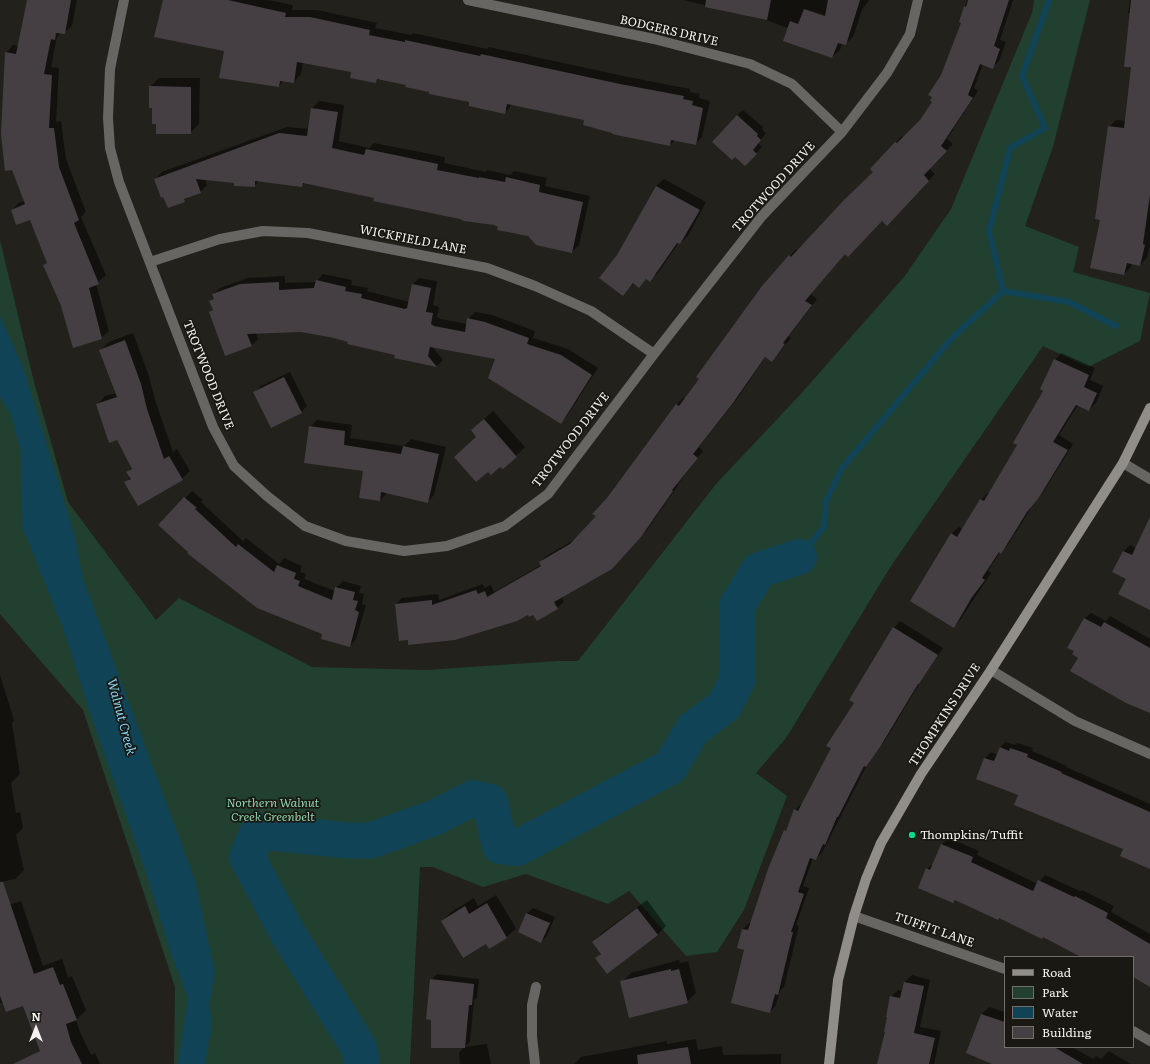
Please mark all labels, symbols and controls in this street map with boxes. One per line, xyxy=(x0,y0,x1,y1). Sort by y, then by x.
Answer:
street label: BODGERS DRIVE xyxy=(619,13,719,49)
street label: TROTWOOD DRIVE xyxy=(730,139,818,235)
street label: WICKFIELD LANE xyxy=(358,223,468,257)
street label: TROTWOOD DRIVE xyxy=(179,318,237,432)
street label: TROTWOOD DRIVE xyxy=(529,390,613,490)
street label: THOMPKINS DRIVE xyxy=(906,661,984,769)
water label: Walnut Creek xyxy=(103,677,139,757)
park label: Northern Walnut Creek Greenbelt xyxy=(227,796,319,824)
place label: Thompkins/Tuffit xyxy=(920,828,1023,842)
marker: Thompkins/Tuffit xyxy=(907,830,917,840)
street label: TUFFIT LANE xyxy=(892,910,976,950)
legend xyxy=(1004,956,1134,1048)
text: Road xyxy=(1042,963,1071,981)
text: Park xyxy=(1042,983,1068,1001)
text: Water xyxy=(1042,1003,1078,1021)
north arrow xyxy=(16,1008,56,1048)
text: N xyxy=(31,1008,41,1024)
text: Building xyxy=(1042,1023,1091,1041)

